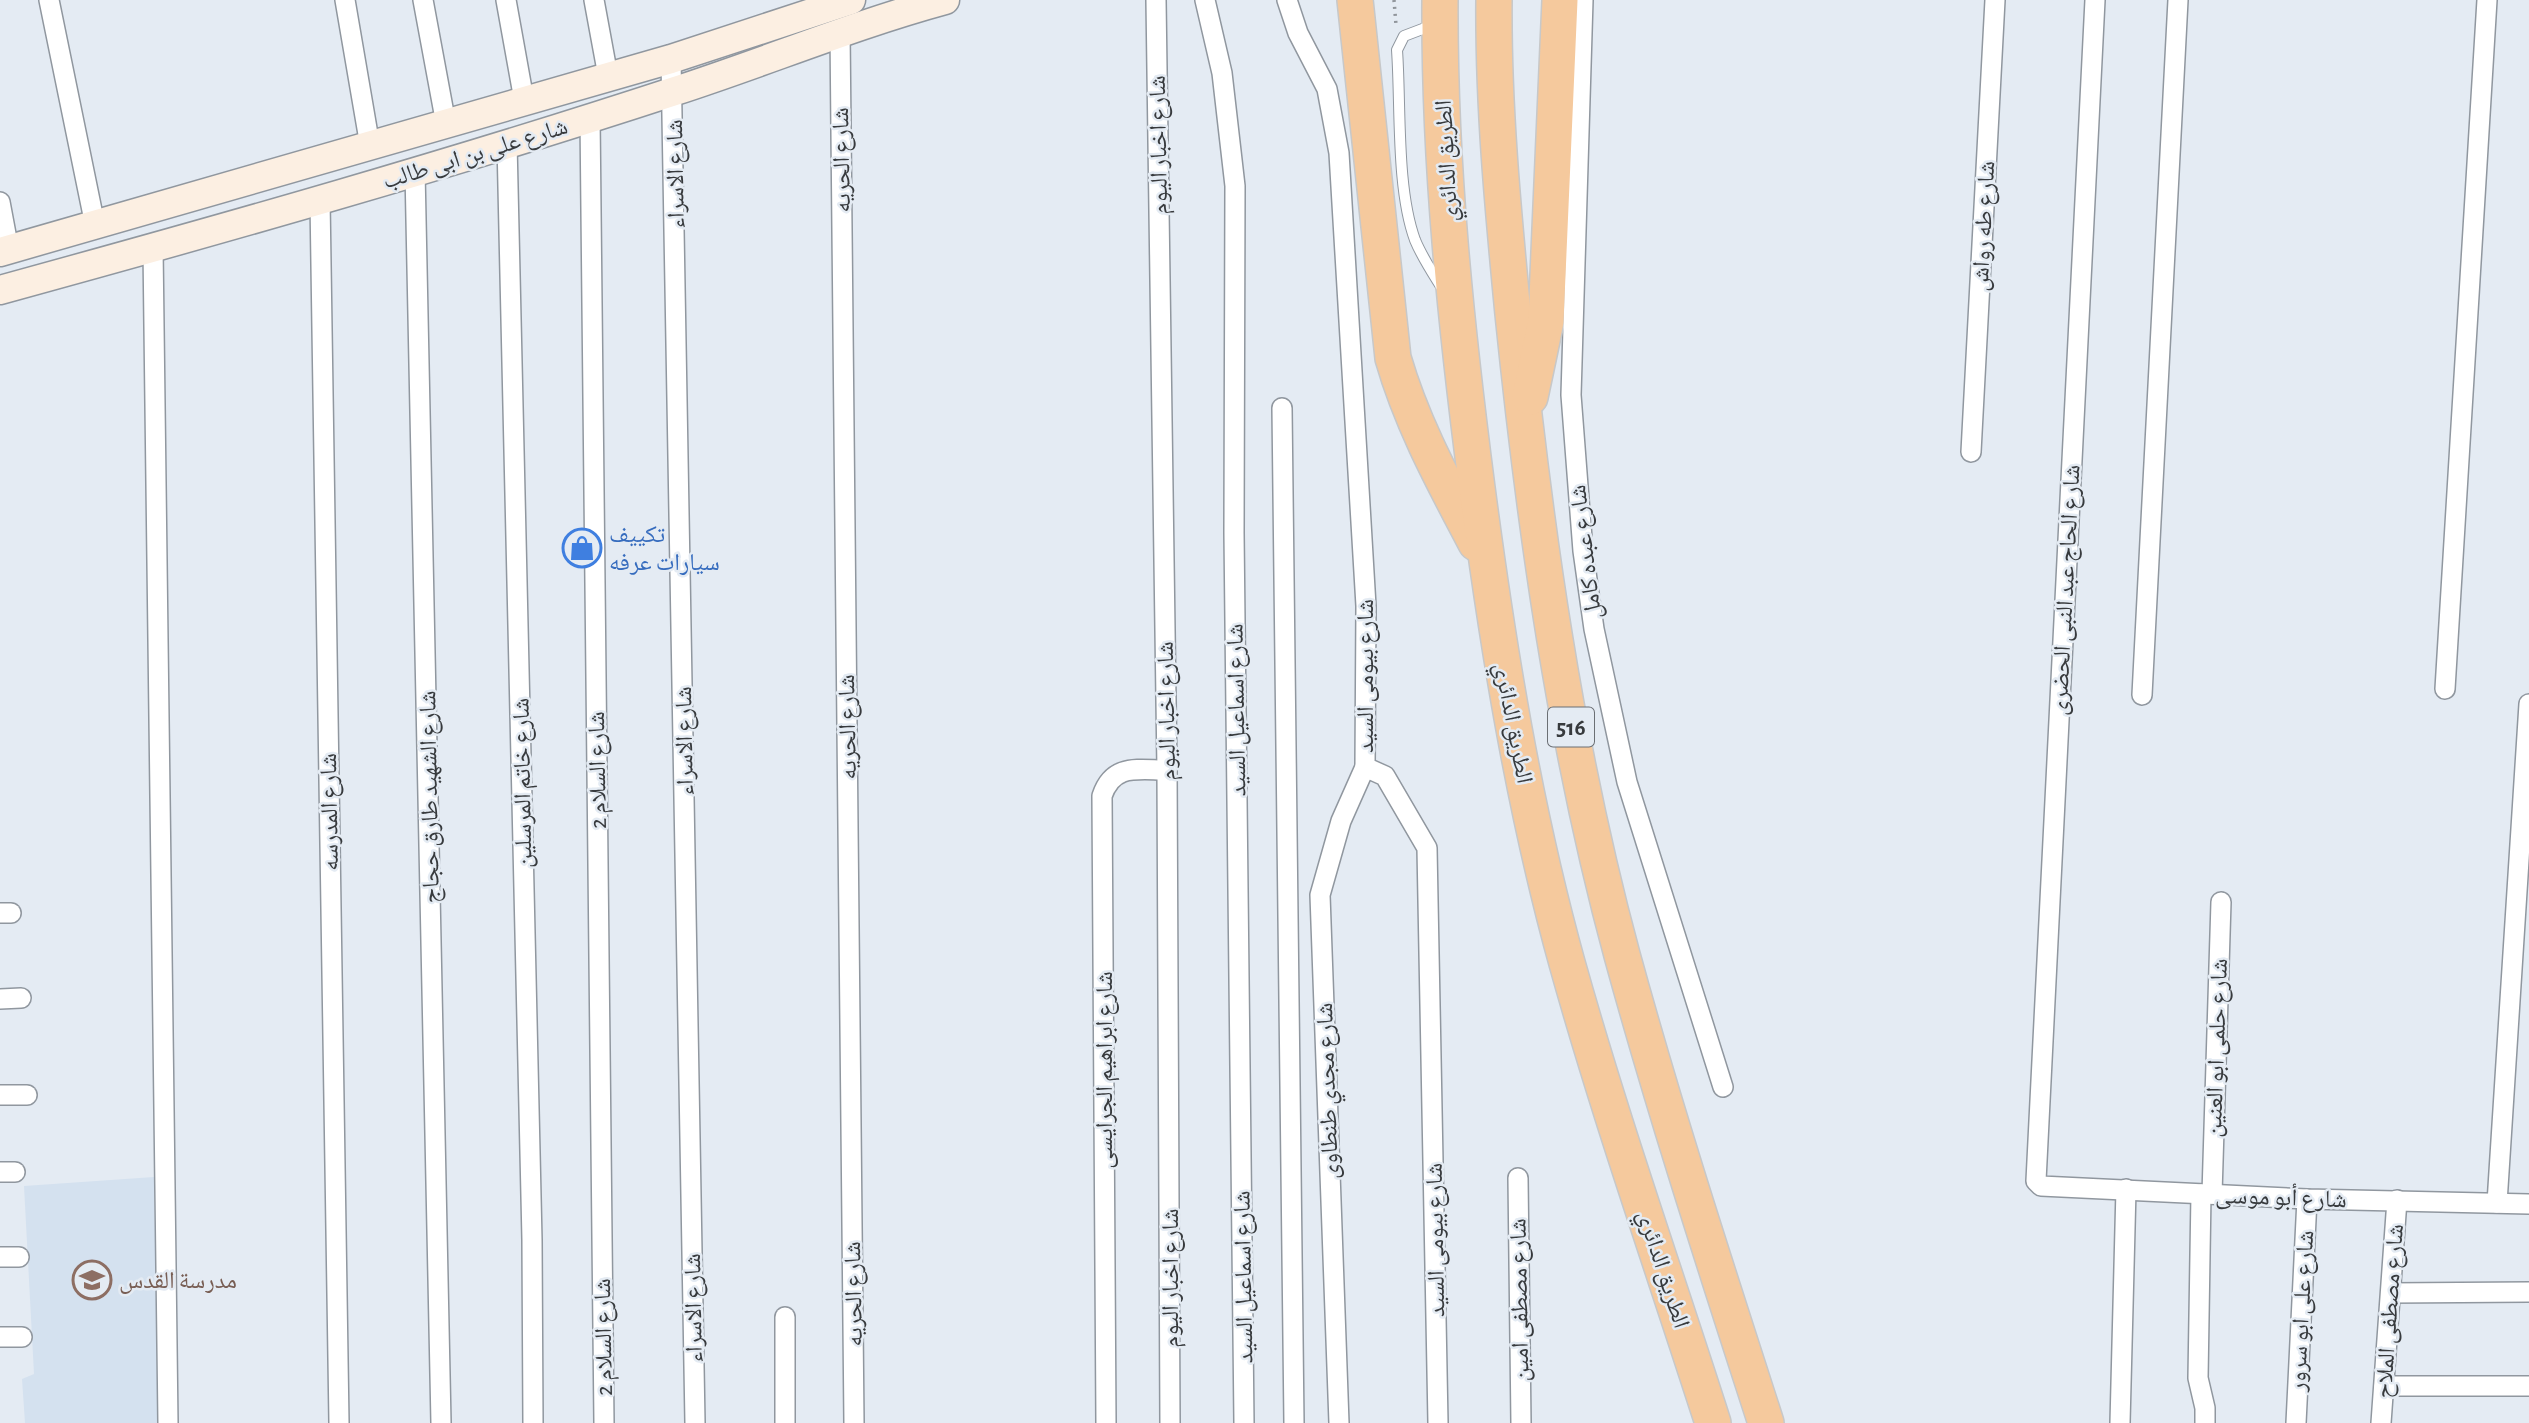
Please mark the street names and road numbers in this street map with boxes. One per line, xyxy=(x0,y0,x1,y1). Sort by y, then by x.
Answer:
street label: شارع اخبار اليوم xyxy=(1146,75,1175,215)
street label: الطريق الدائري xyxy=(1432,99,1468,223)
street label: شارع الحريه xyxy=(829,107,857,213)
street label: شارع على بن ابى طالب xyxy=(380,114,571,195)
street label: شارع الاسراء xyxy=(663,119,691,229)
street label: شارع طه رواش xyxy=(1969,160,2001,292)
street label: شارع الحاج عبد النبى الحضرى xyxy=(2047,464,2087,716)
street label: شارع عبده كامل xyxy=(1566,483,1608,620)
street label: شارع بيومى السيد xyxy=(1354,599,1380,753)
street label: شارع اسماعيل السيد xyxy=(1223,623,1253,797)
street label: شارع اخبار اليوم xyxy=(1154,641,1183,781)
street label: الطريق الدائري xyxy=(1484,661,1536,787)
street label: شارع الحريه xyxy=(835,674,863,780)
street label: شارع الاسراء xyxy=(672,686,700,796)
street label: شارع الشهيد طارق حجاج xyxy=(416,690,446,904)
street label: شارع خاتم المرسلين xyxy=(510,697,539,868)
road number: 516 xyxy=(1548,708,1594,747)
street label: شارع السلام 2 xyxy=(585,711,614,829)
street label: شارع المدرسه xyxy=(317,753,345,871)
street label: شارع حلمى ابو العنين xyxy=(2202,958,2234,1138)
street label: شارع ابراهيم الجرايسى xyxy=(1093,971,1120,1169)
street label: شارع مجدي طنطاوى xyxy=(1313,1002,1349,1180)
street label: شارع بيومى السيد xyxy=(1423,1163,1451,1317)
street label: شارع أبو موسى xyxy=(2215,1181,2347,1214)
street label: شارع اسماعيل السيد xyxy=(1230,1190,1260,1364)
street label: الطريق الدائري xyxy=(1627,1207,1693,1333)
street label: شارع اخبار اليوم xyxy=(1159,1208,1186,1348)
street label: شارع مصطفى امين xyxy=(1507,1218,1535,1382)
street label: شارع مصطفى الملاح xyxy=(2372,1223,2410,1399)
street label: شارع على ابو سرور xyxy=(2286,1230,2320,1393)
street label: شارع الحريه xyxy=(841,1241,869,1347)
street label: شارع الاسراء xyxy=(681,1253,709,1363)
street label: شارع السلام 2 xyxy=(591,1278,620,1396)

